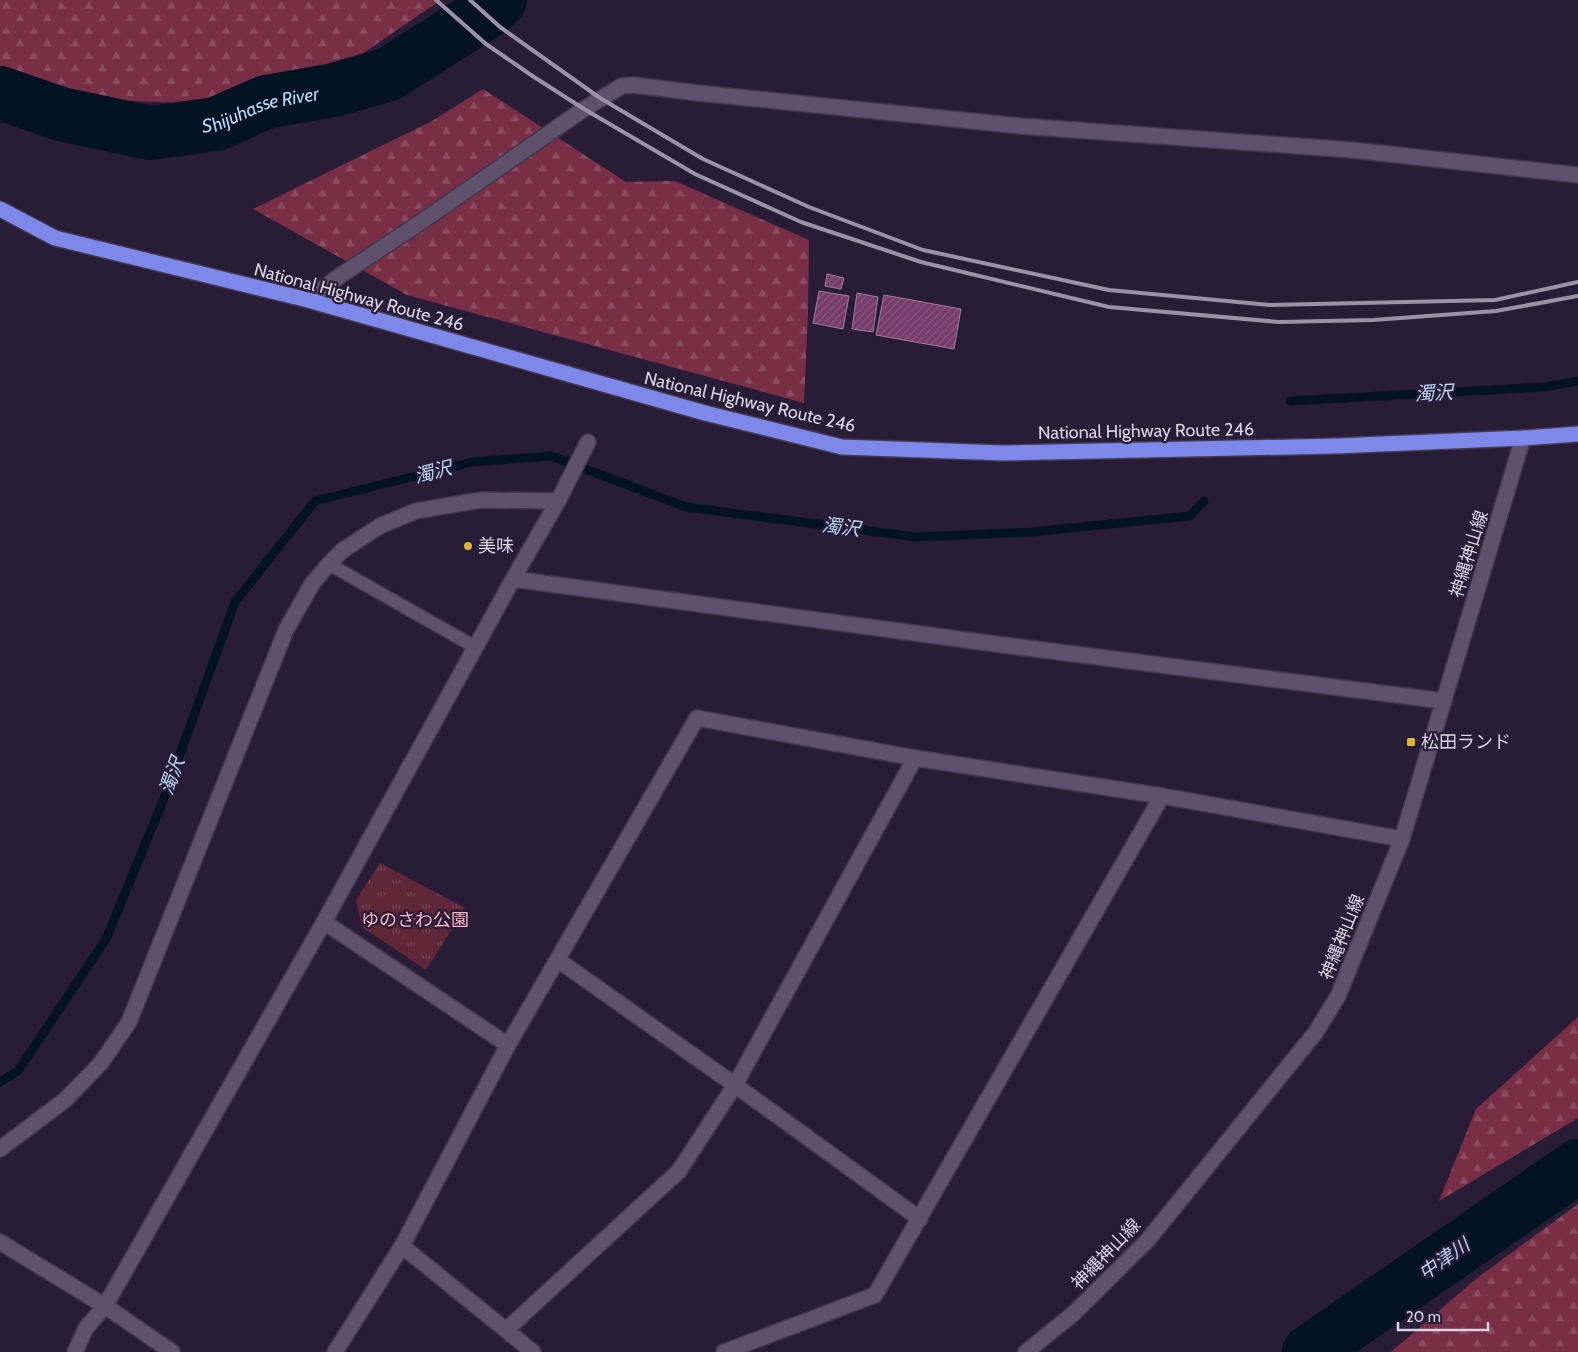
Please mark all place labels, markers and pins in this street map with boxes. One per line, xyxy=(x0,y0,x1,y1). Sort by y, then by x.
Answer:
place label: 美味 xyxy=(478,535,514,557)
marker: 美味 xyxy=(462,540,474,552)
place label: 松田ランド xyxy=(1421,731,1511,753)
marker: 松田ランド xyxy=(1405,736,1417,748)

